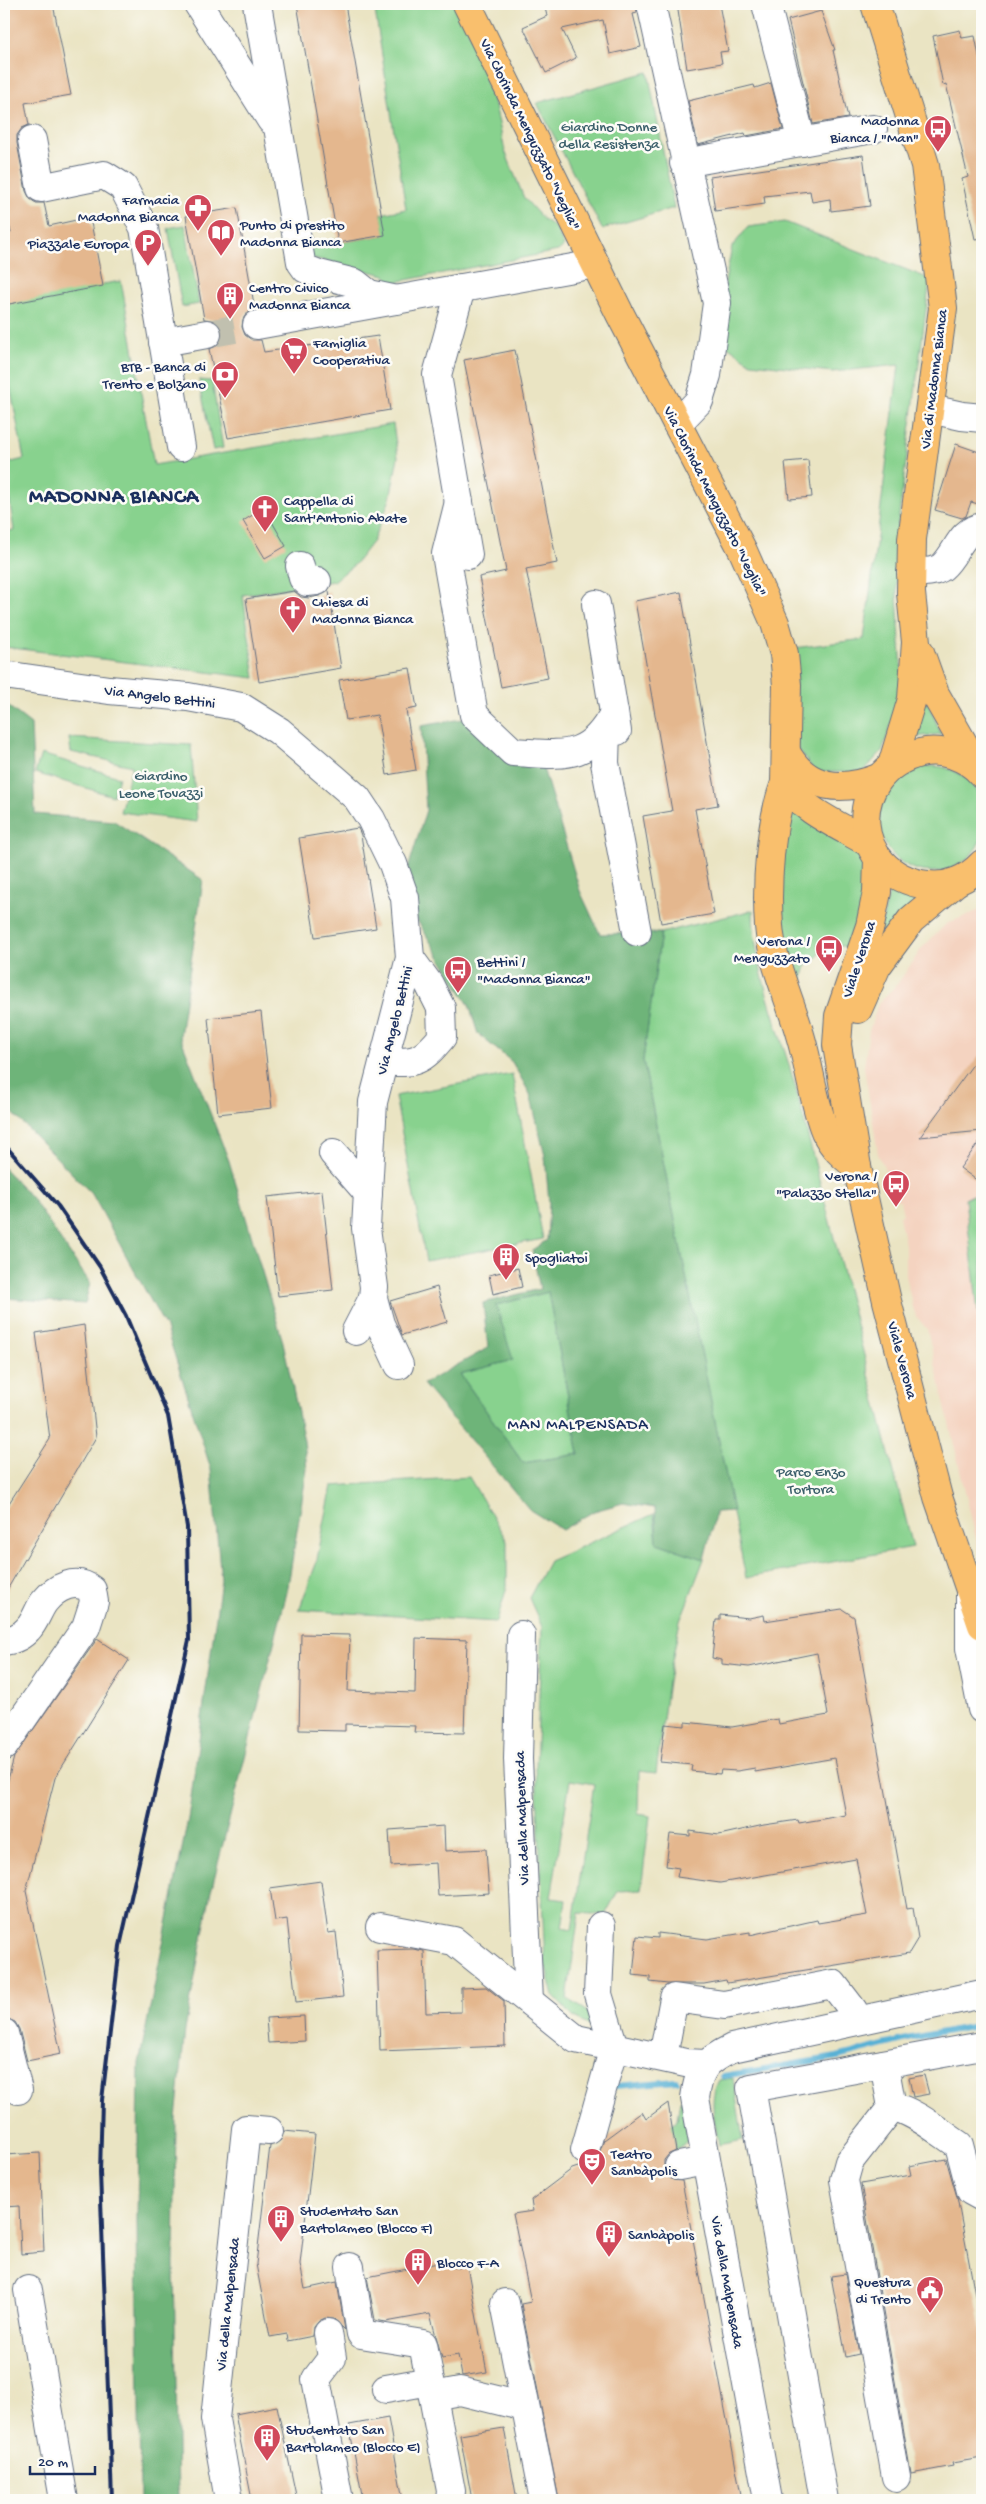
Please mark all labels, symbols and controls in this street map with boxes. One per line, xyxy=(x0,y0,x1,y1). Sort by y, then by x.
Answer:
street label: Via Clorinda Menguzzato "Veglia" xyxy=(474,35,584,234)
place label: Madonna Bianca / "Man" xyxy=(829,113,920,148)
bus stop icon: Madonna Bianca / "Man" xyxy=(923,114,953,153)
park label: Giardino Donne della Resistenza xyxy=(559,119,660,154)
place label: Farmacia Madonna Bianca xyxy=(78,192,180,227)
pharmacy icon: Farmacia Madonna Bianca xyxy=(183,193,213,232)
place label: Punto di prestito Madonna Bianca xyxy=(239,217,345,252)
library icon: Punto di prestito Madonna Bianca xyxy=(206,218,236,257)
parking icon: Piazzale Europa xyxy=(133,228,163,267)
place label: Piazzale Europa xyxy=(27,236,130,254)
place label: Centro Civico Madonna Bianca xyxy=(249,280,351,315)
building icon: Centro Civico Madonna Bianca xyxy=(215,281,245,320)
street label: Via di Madonna Bianca xyxy=(917,308,953,451)
place label: Famiglia Cooperativa xyxy=(312,335,390,370)
supermarket icon: Famiglia Cooperativa xyxy=(279,336,309,375)
place label: BTB - Banca di Trento e Bolzano xyxy=(102,359,206,394)
bank icon: BTB - Banca di Trento e Bolzano xyxy=(210,360,240,399)
street label: Via Clorinda Menguzzato "Veglia" xyxy=(658,403,770,600)
district label: MADONNA BIANCA xyxy=(29,487,200,510)
place label: Cappella di Sant'Antonio Abate xyxy=(284,493,407,528)
church icon: Cappella di Sant'Antonio Abate xyxy=(250,494,280,533)
place label: Chiesa di Madonna Bianca xyxy=(312,594,414,629)
church icon: Chiesa di Madonna Bianca xyxy=(278,595,308,634)
street label: Via Angelo Bettini xyxy=(102,682,216,714)
park label: Giardino Leone Tovazzi xyxy=(119,768,203,803)
street label: Viale Verona xyxy=(839,919,881,1001)
place label: Verona / Menguzzato xyxy=(734,933,810,968)
bus stop icon: Verona / Menguzzato xyxy=(814,934,844,973)
place label: Bettini / "Madonna Bianca" xyxy=(476,954,591,989)
bus stop icon: Bettini / "Madonna Bianca" xyxy=(443,955,473,994)
street label: Via Angelo Bettini xyxy=(373,964,418,1078)
place label: Verona / "Palazzo Stella" xyxy=(776,1168,877,1203)
bus stop icon: Verona / "Palazzo Stella" xyxy=(881,1169,911,1208)
building icon: Spogliatoi xyxy=(491,1242,521,1281)
place label: Spogliatoi xyxy=(525,1250,588,1268)
street label: Viale Verona xyxy=(882,1319,920,1402)
district label: MAN MALPENSADA xyxy=(507,1417,649,1436)
park label: Parco Enzo Tortora xyxy=(775,1464,846,1499)
street label: Via della Malpensada xyxy=(512,1750,534,1886)
place label: Teatro Sanbàpolis xyxy=(610,2146,677,2181)
theatre icon: Teatro Sanbàpolis xyxy=(577,2147,607,2186)
place label: Studentato San Bartolameo (Blocco F) xyxy=(299,2203,433,2238)
building icon: Studentato San Bartolameo (Blocco F) xyxy=(266,2204,296,2243)
street label: Via della Malpensada xyxy=(705,2214,747,2350)
building icon: Sanbàpolis xyxy=(594,2219,624,2258)
place label: Sanbàpolis xyxy=(628,2227,694,2245)
street label: Via della Malpensada xyxy=(213,2236,245,2373)
building icon: Blocco F-A xyxy=(403,2247,433,2286)
place label: Blocco F-A xyxy=(436,2255,500,2273)
place label: Questura di Trento xyxy=(854,2274,912,2309)
public building icon: Questura di Trento xyxy=(915,2275,945,2314)
place label: Studentato San Bartolameo (Blocco E) xyxy=(285,2422,421,2457)
building icon: Studentato San Bartolameo (Blocco E) xyxy=(252,2423,282,2462)
scale bar xyxy=(30,2444,95,2476)
text: 20 m xyxy=(38,2454,68,2472)

